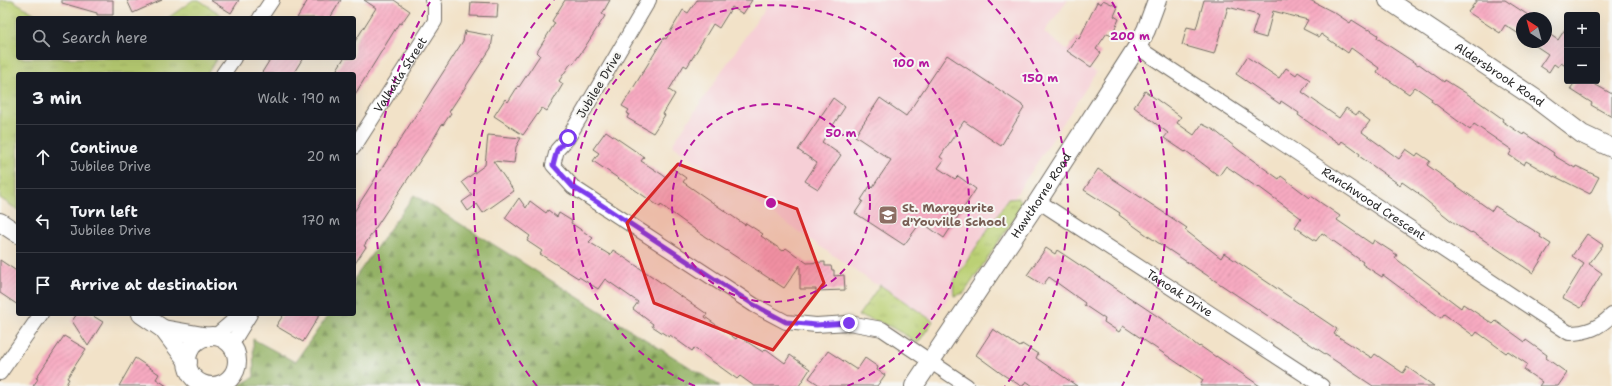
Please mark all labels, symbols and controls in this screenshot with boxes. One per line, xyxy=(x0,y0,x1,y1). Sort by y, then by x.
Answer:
north arrow xyxy=(1516,12,1552,48)
map controls xyxy=(1564,12,1600,84)
button: + xyxy=(1564,12,1600,48)
search box xyxy=(16,16,356,60)
icon: search xyxy=(30,27,52,49)
text: Search here xyxy=(62,28,148,48)
text: 200 m xyxy=(1110,28,1150,44)
street label: Valhalla Street xyxy=(370,34,431,116)
street label: Aldersbrook Road xyxy=(1451,39,1548,111)
button: − xyxy=(1564,48,1600,84)
street label: Jubilee Drive xyxy=(573,49,625,121)
text: 100 m xyxy=(893,55,930,71)
text: 150 m xyxy=(1022,70,1058,86)
text: 3 min xyxy=(32,87,82,109)
text: Walk · 190 m xyxy=(258,90,340,107)
text: 50 m xyxy=(826,125,857,141)
route start xyxy=(559,129,577,147)
text: Continue xyxy=(70,138,138,158)
icon: ahead xyxy=(32,146,54,168)
text: 20 m xyxy=(307,148,340,165)
street label: Hawthorne Road xyxy=(1007,149,1075,242)
text: Jubilee Drive xyxy=(70,158,151,175)
street label: Ranchwood Crescent xyxy=(1319,163,1429,244)
centre of rings xyxy=(764,196,778,210)
place label: St. Marguerite d'Youville School xyxy=(902,200,1006,230)
text: Turn left xyxy=(70,202,138,222)
school or university icon: St. Marguerite d'Youville School xyxy=(877,204,899,226)
icon: left xyxy=(32,210,54,232)
text: 170 m xyxy=(302,212,340,229)
text: Jubilee Drive xyxy=(70,222,151,239)
street label: Tanoak Drive xyxy=(1143,266,1216,321)
icon: arrive xyxy=(32,274,54,296)
text: Arrive at destination xyxy=(70,275,238,295)
route end xyxy=(840,314,858,332)

